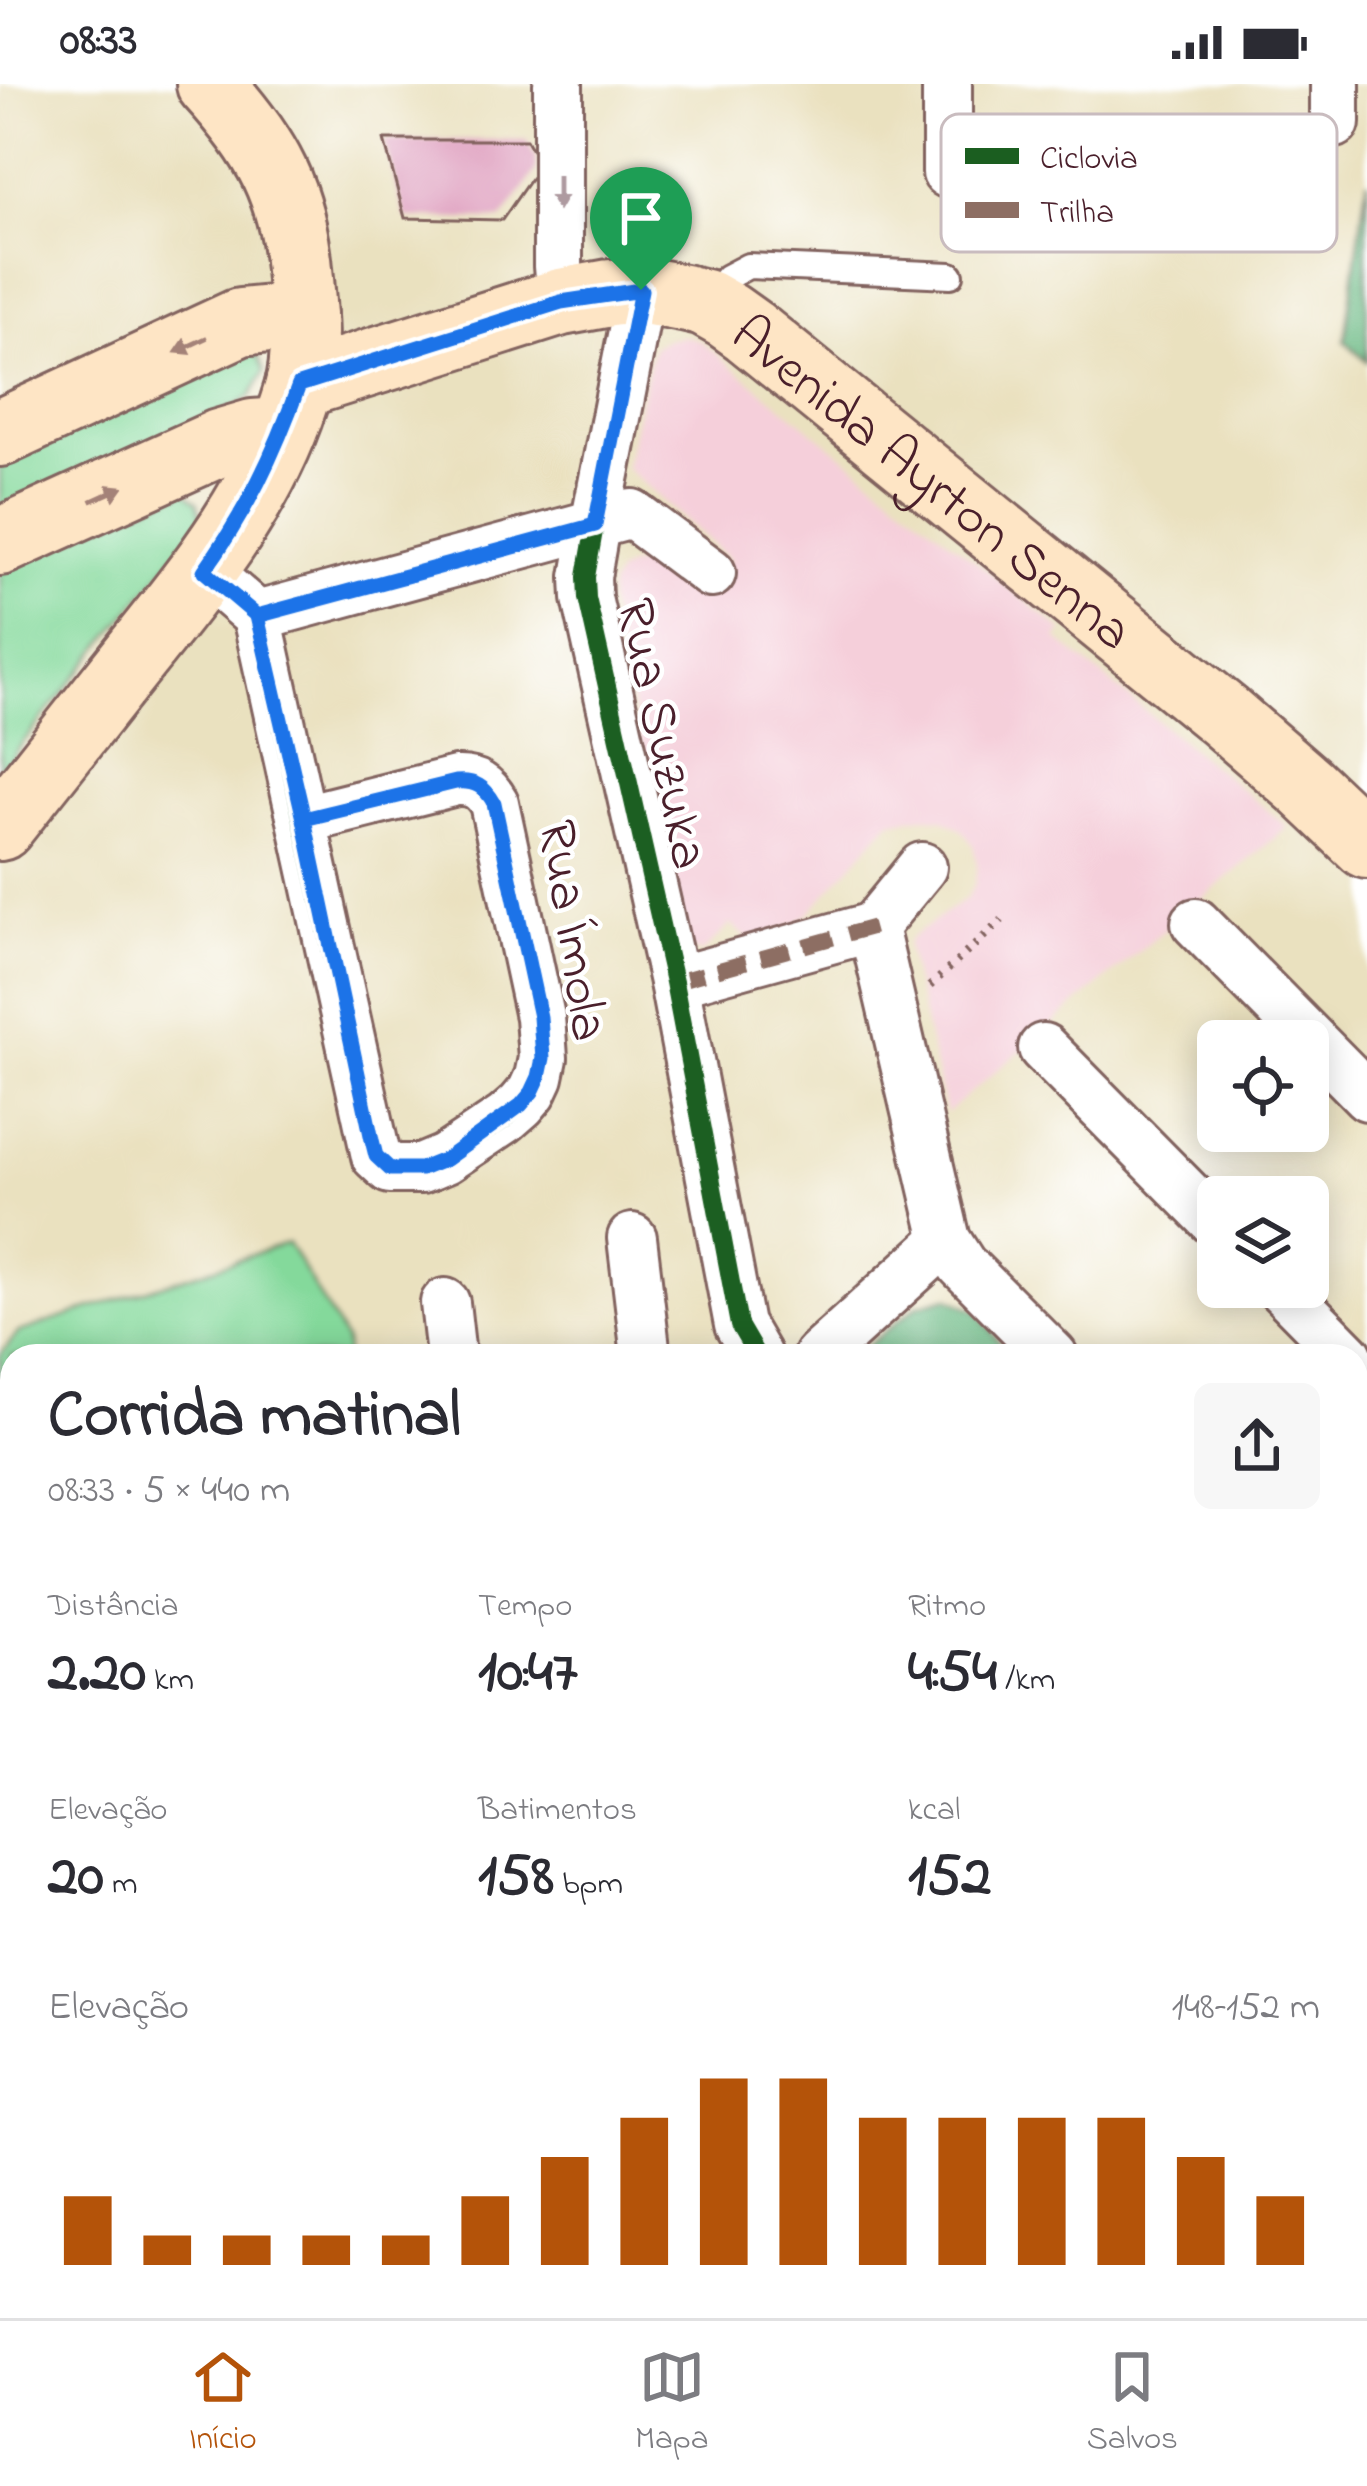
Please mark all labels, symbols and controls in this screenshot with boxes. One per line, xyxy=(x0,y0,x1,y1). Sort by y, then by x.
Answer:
text: 08:33 xyxy=(60,9,137,75)
legend xyxy=(941,114,1337,252)
text: Ciclovia xyxy=(1040,136,1138,184)
pin xyxy=(590,167,692,290)
one-way arrow xyxy=(548,175,568,213)
icon: arrive xyxy=(608,185,674,251)
text: Trilha xyxy=(1040,190,1114,238)
street label: Avenida Ayrton Senna xyxy=(712,299,1147,672)
one-way arrow xyxy=(173,335,208,355)
one-way arrow xyxy=(89,483,124,503)
street label: Rua Suzuka xyxy=(592,592,726,877)
street label: Rua Ímola xyxy=(514,815,626,1047)
map controls xyxy=(1197,1020,1329,1308)
button: locate xyxy=(1197,1020,1329,1152)
button: layers xyxy=(1197,1176,1329,1308)
text: Corrida matinal xyxy=(48,1370,461,1466)
button: share xyxy=(1194,1383,1320,1509)
text: 08:33 · 5 × 440 m xyxy=(48,1463,290,1520)
text: Distância xyxy=(48,1583,179,1631)
text: Tempo xyxy=(478,1583,572,1631)
text: Ritmo xyxy=(908,1583,986,1631)
text: 2.20 xyxy=(48,1631,146,1718)
text: 10:47 xyxy=(478,1631,578,1718)
text: 4:54 xyxy=(908,1631,997,1718)
text: km xyxy=(146,1657,194,1705)
text: /km xyxy=(997,1657,1055,1705)
text: Elevação xyxy=(48,1787,167,1835)
text: Batimentos xyxy=(478,1787,637,1835)
text: kcal xyxy=(908,1787,960,1835)
text: 20 xyxy=(48,1835,104,1922)
text: 158 xyxy=(478,1835,554,1922)
text: 152 xyxy=(908,1835,991,1922)
text: m xyxy=(104,1861,138,1909)
text: bpm xyxy=(554,1861,623,1909)
text: Elevação xyxy=(48,1980,189,2037)
text: 148–152 m xyxy=(1172,1980,1320,2037)
tab: Início xyxy=(189,2344,257,2464)
tab: Mapa xyxy=(635,2344,709,2464)
tab: Salvos xyxy=(1087,2344,1178,2464)

